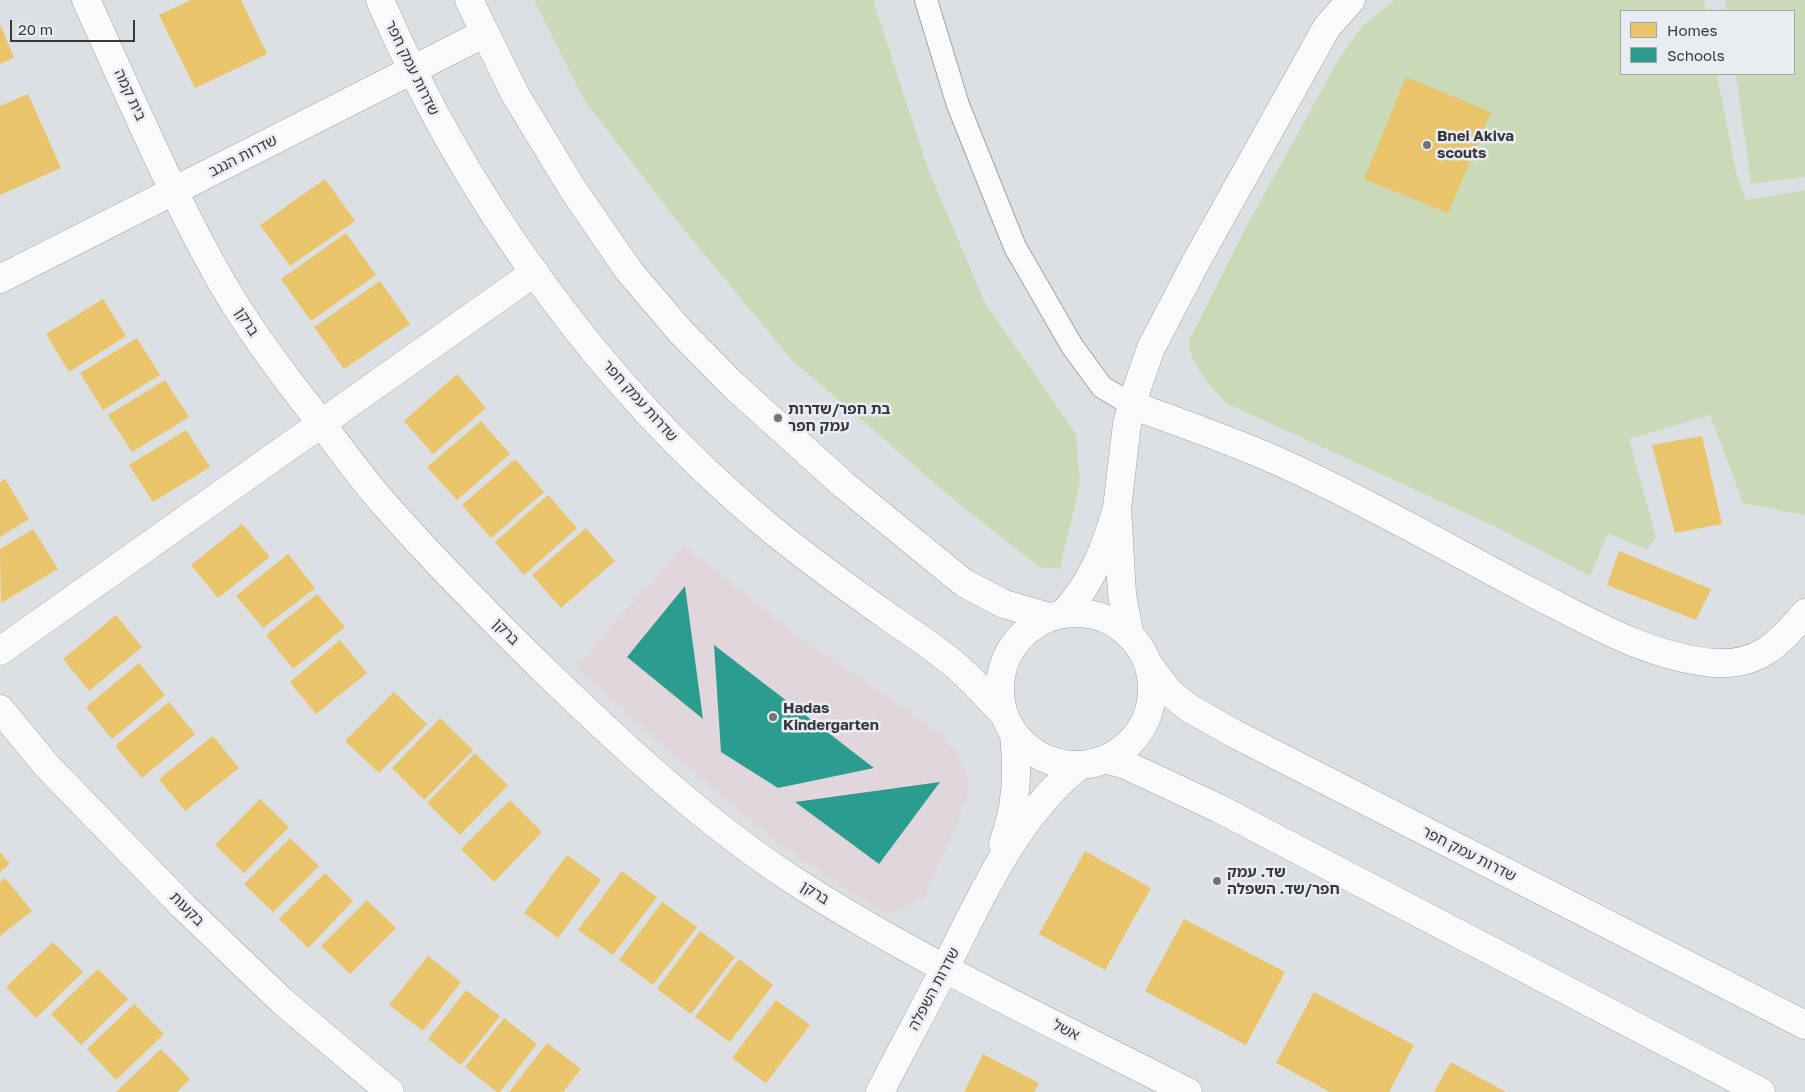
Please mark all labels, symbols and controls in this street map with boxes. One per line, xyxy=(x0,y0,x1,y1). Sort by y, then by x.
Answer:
scale bar xyxy=(12,10,138,42)
legend xyxy=(1620,10,1795,75)
street label: שדרות עמק חפר xyxy=(381,17,443,119)
text: 20 m xyxy=(18,20,53,38)
text: Homes xyxy=(1667,21,1717,39)
text: Schools xyxy=(1667,46,1725,64)
street label: בית קמה xyxy=(110,66,150,124)
place label: Bnei Akiva scouts xyxy=(1437,127,1514,162)
street label: שדרות הנגב xyxy=(206,131,280,181)
marker: Bnei Akiva scouts xyxy=(1421,139,1433,151)
street label: ברקן xyxy=(231,304,263,340)
street label: שדרות עמק חפר xyxy=(599,356,681,446)
place label: בת חפר/שדרות עמק חפר xyxy=(788,400,890,435)
marker: בת חפר/שדרות עמק חפר xyxy=(772,412,784,424)
street label: ברקן xyxy=(489,615,523,649)
place label: Hadas Kindergarten xyxy=(783,699,879,734)
marker: Hadas Kindergarten xyxy=(767,711,779,723)
street label: שדרות עמק חפר xyxy=(1419,822,1519,886)
place label: שד. עמק חפר/שד. השפלה xyxy=(1227,863,1340,898)
marker: שד. עמק חפר/שד. השפלה xyxy=(1211,875,1223,887)
street label: ברקן xyxy=(797,877,833,909)
street label: בקעות xyxy=(166,888,208,930)
street label: שדרות השפלה xyxy=(905,944,963,1034)
street label: אשל xyxy=(1049,1016,1083,1044)

